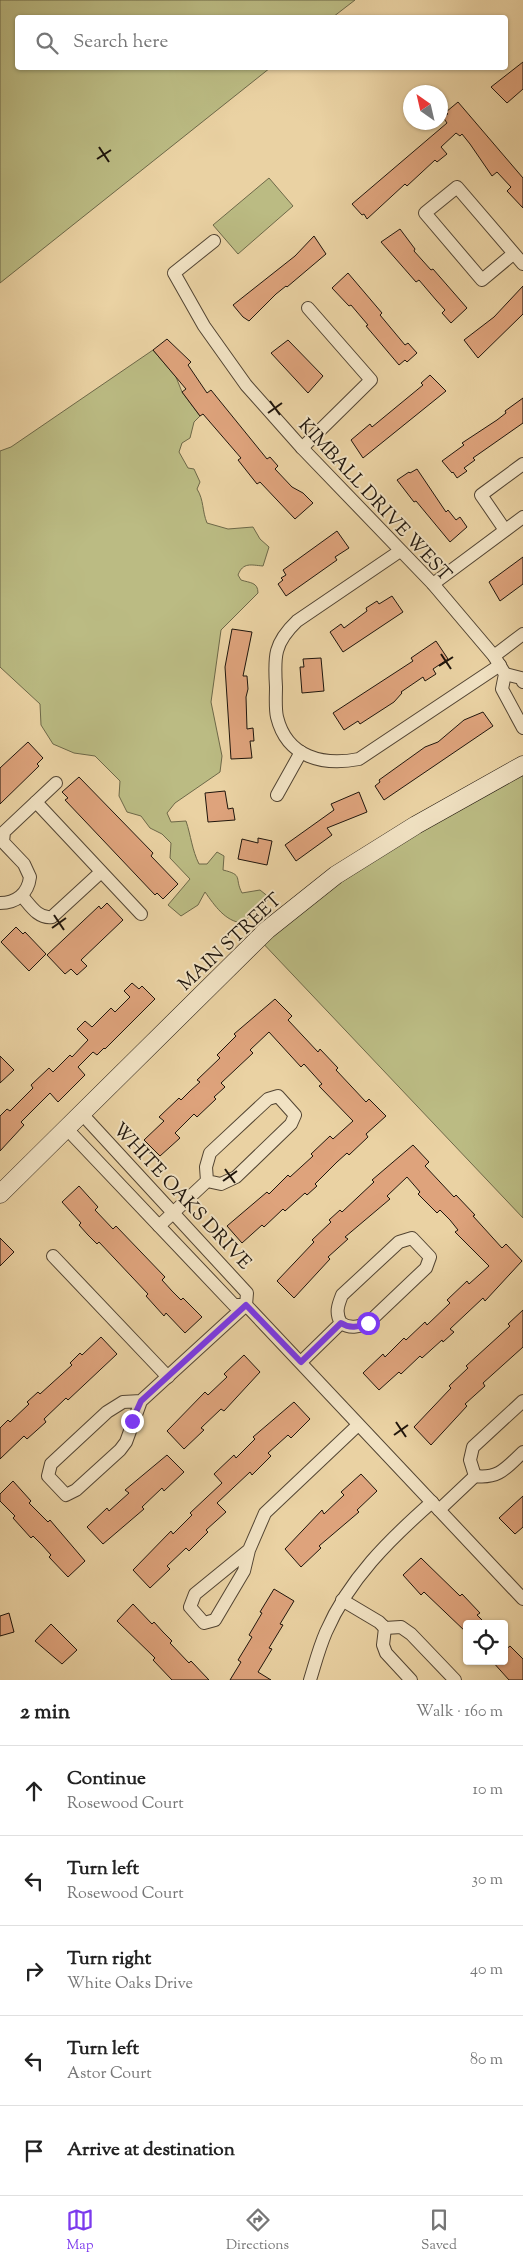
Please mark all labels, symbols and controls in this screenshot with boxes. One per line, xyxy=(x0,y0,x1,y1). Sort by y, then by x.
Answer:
search box xyxy=(15,15,508,70)
icon: search xyxy=(33,29,61,57)
text: Search here xyxy=(73,29,168,56)
north arrow xyxy=(403,85,448,130)
street label: KIMBALL DRIVE WEST xyxy=(291,413,457,588)
street label: MAIN STREET xyxy=(173,888,289,998)
street label: WHITE OAKS DRIVE xyxy=(106,1117,257,1277)
route start xyxy=(357,1312,380,1335)
route end xyxy=(121,1410,144,1433)
map controls xyxy=(463,1620,508,1665)
button: locate xyxy=(463,1620,508,1665)
text: 2 min xyxy=(20,1698,70,1728)
text: Walk · 160 m xyxy=(416,1701,503,1724)
text: Continue xyxy=(67,1766,146,1793)
icon: ahead xyxy=(20,1777,48,1805)
text: 10 m xyxy=(473,1779,503,1802)
text: Rosewood Court xyxy=(67,1793,184,1816)
text: Turn left xyxy=(67,1856,139,1883)
icon: left xyxy=(20,1867,48,1895)
text: 30 m xyxy=(472,1869,503,1892)
text: Rosewood Court xyxy=(67,1883,184,1906)
text: Turn right xyxy=(67,1946,151,1973)
icon: right xyxy=(20,1957,48,1985)
text: 40 m xyxy=(470,1959,503,1982)
text: White Oaks Drive xyxy=(67,1973,193,1996)
text: Turn left xyxy=(67,2036,139,2063)
icon: left xyxy=(20,2047,48,2075)
text: 80 m xyxy=(470,2049,503,2072)
text: Astor Court xyxy=(67,2063,152,2086)
icon: arrive xyxy=(20,2137,48,2165)
text: Arrive at destination xyxy=(67,2137,235,2164)
tab: Map xyxy=(66,2206,94,2256)
tab: Directions xyxy=(226,2206,289,2256)
tab: Saved xyxy=(421,2206,457,2256)

